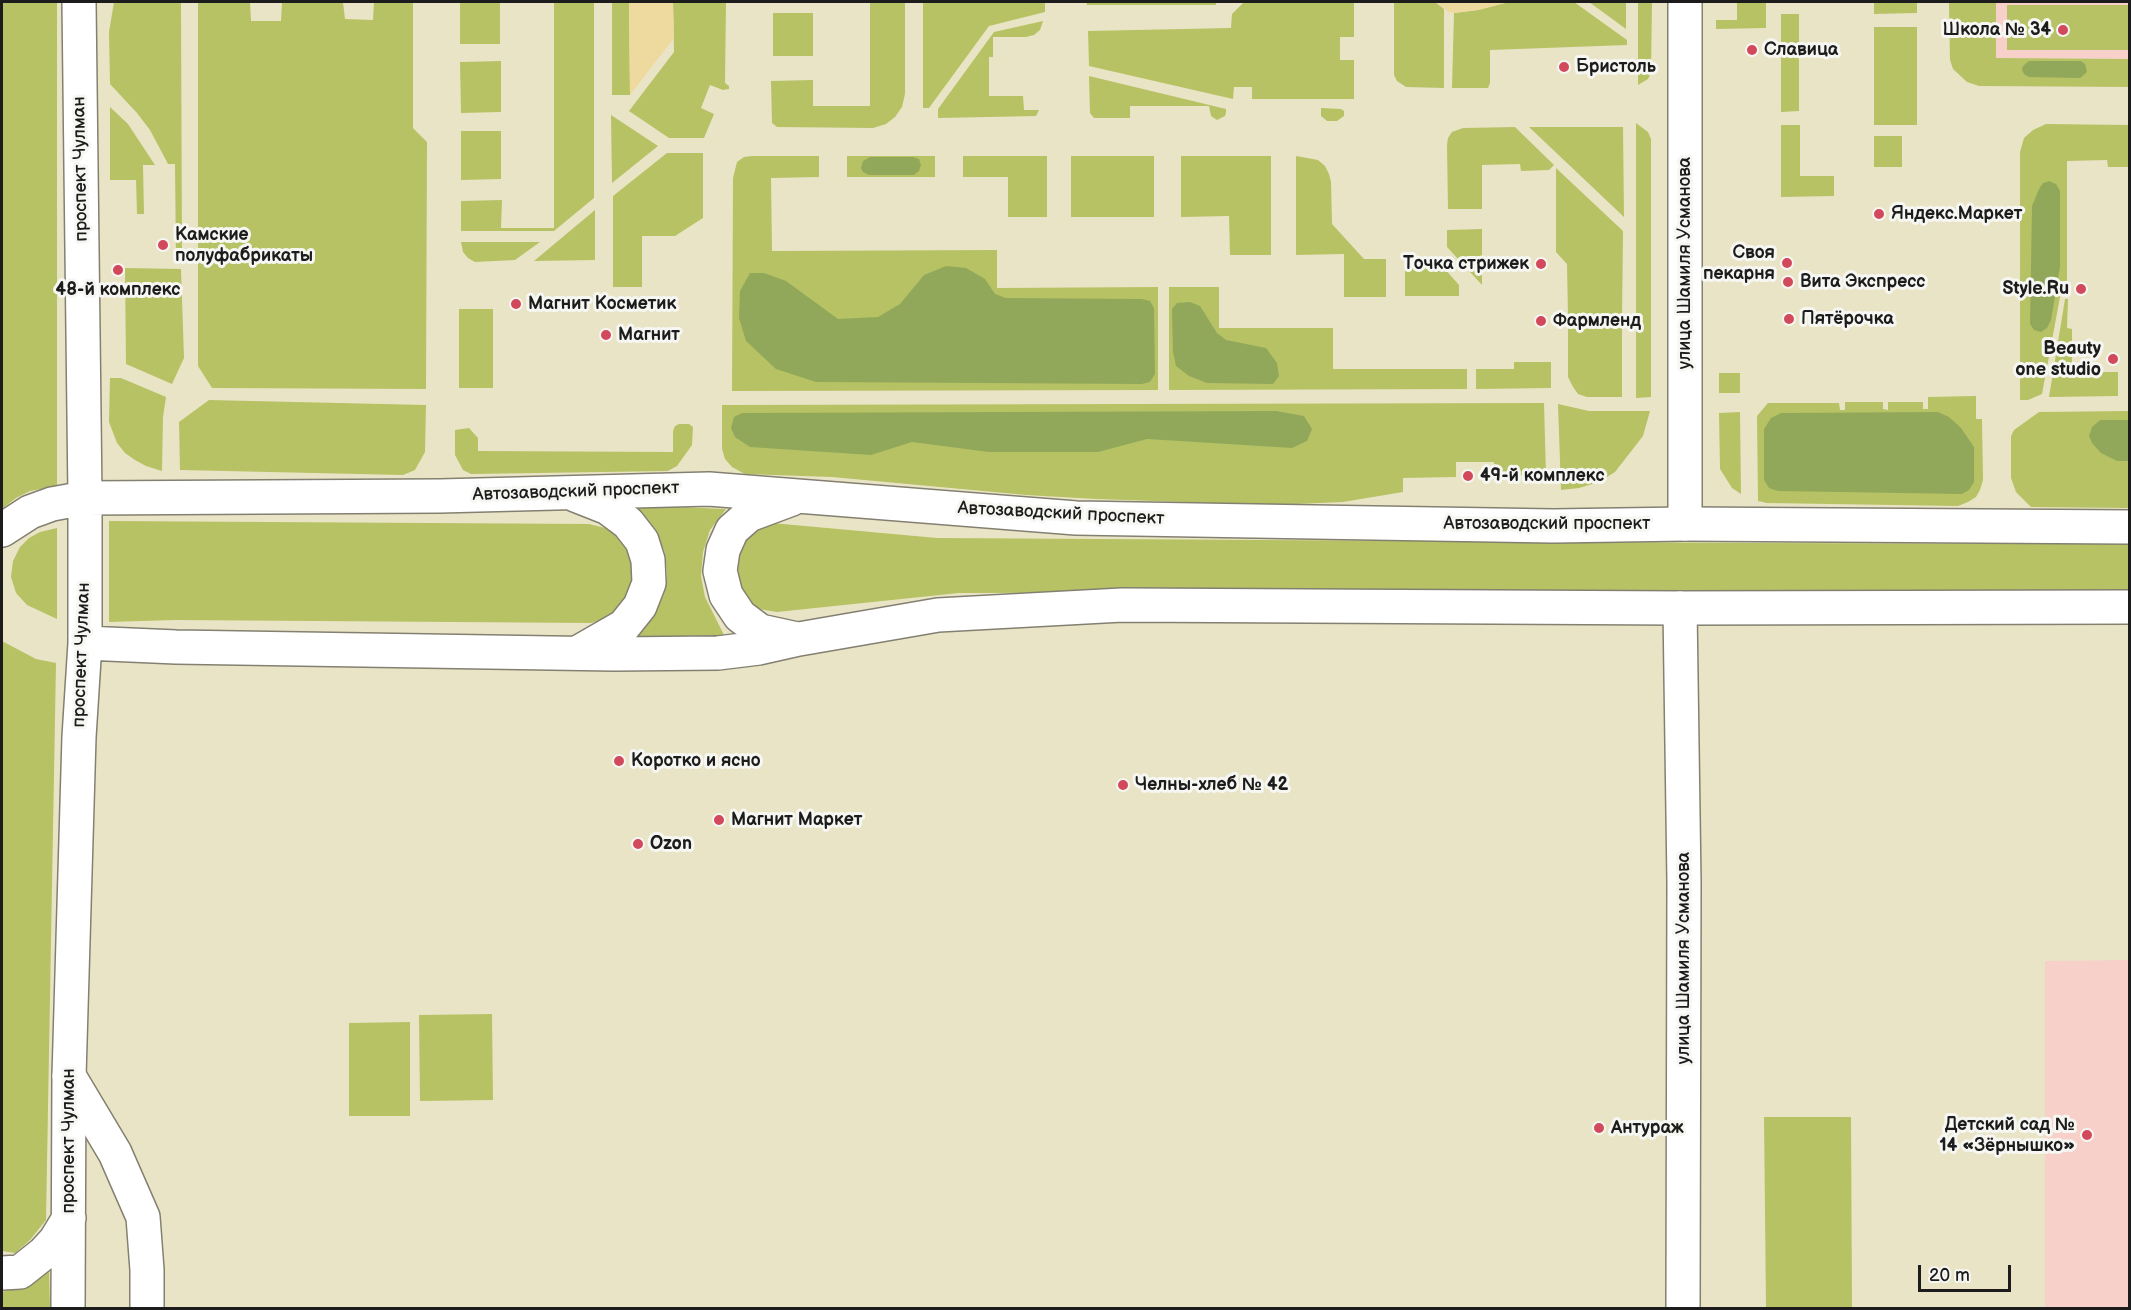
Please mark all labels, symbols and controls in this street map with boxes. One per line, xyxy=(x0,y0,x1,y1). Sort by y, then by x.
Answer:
place label: Школа № 34 xyxy=(1943,19,2051,41)
marker: Школа № 34 xyxy=(2056,23,2070,37)
place label: Славица xyxy=(1764,39,1838,61)
marker: Славица xyxy=(1745,43,1759,57)
place label: Бристоль xyxy=(1576,56,1656,78)
marker: Бристоль xyxy=(1557,60,1571,74)
street label: проспект Чулман xyxy=(69,96,93,242)
street label: улица Шамиля Усманова xyxy=(1674,157,1696,369)
place label: Яндекс.Маркет xyxy=(1891,203,2022,225)
marker: Яндекс.Маркет xyxy=(1872,207,1886,221)
place label: Камские полуфабрикаты xyxy=(175,224,313,266)
marker: Камские полуфабрикаты xyxy=(156,238,170,252)
place label: Своя пекарня xyxy=(1703,242,1775,284)
place label: Точка стрижек xyxy=(1403,253,1529,275)
marker: Своя пекарня xyxy=(1780,256,1794,270)
marker: Точка стрижек xyxy=(1534,257,1548,271)
marker: 48-й комплекс xyxy=(111,263,125,277)
place label: Вита Экспресс xyxy=(1800,271,1925,293)
marker: Вита Экспресс xyxy=(1781,275,1795,289)
place label: Style.Ru xyxy=(2003,278,2069,300)
place label: 48-й комплекс xyxy=(56,279,180,301)
marker: Style.Ru xyxy=(2074,282,2088,296)
place label: Магнит Косметик xyxy=(528,293,676,315)
marker: Магнит Косметик xyxy=(509,297,523,311)
place label: Пятёрочка xyxy=(1801,308,1894,330)
place label: Фармленд xyxy=(1553,310,1641,332)
marker: Пятёрочка xyxy=(1782,312,1796,326)
marker: Фармленд xyxy=(1534,314,1548,328)
place label: Магнит xyxy=(618,324,680,346)
marker: Магнит xyxy=(599,328,613,342)
place label: Beauty one studio xyxy=(2015,338,2101,380)
marker: Beauty one studio xyxy=(2106,352,2120,366)
place label: 49-й комплекс xyxy=(1480,465,1604,487)
marker: 49-й комплекс xyxy=(1461,469,1475,483)
street label: Автозаводский проспект xyxy=(472,478,680,506)
street label: Автозаводский проспект xyxy=(957,498,1165,530)
street label: Автозаводский проспект xyxy=(1444,513,1650,535)
street label: проспект Чулман xyxy=(69,582,95,728)
place label: Коротко и ясно xyxy=(631,750,761,772)
marker: Коротко и ясно xyxy=(612,754,626,768)
place label: Челны-хлеб № 42 xyxy=(1135,774,1288,796)
marker: Челны-хлеб № 42 xyxy=(1116,778,1130,792)
place label: Магнит Маркет xyxy=(731,809,862,831)
marker: Магнит Маркет xyxy=(712,813,726,827)
place label: Ozon xyxy=(650,833,692,855)
marker: Ozon xyxy=(631,837,645,851)
street label: улица Шамиля Усманова xyxy=(1673,852,1695,1064)
street label: проспект Чулман xyxy=(58,1068,80,1214)
place label: Детский сад № 14 «Зёрнышко» xyxy=(1939,1114,2075,1156)
place label: Антураж xyxy=(1611,1117,1684,1139)
marker: Антураж xyxy=(1592,1121,1606,1135)
marker: Детский сад № 14 «Зёрнышко» xyxy=(2080,1128,2094,1142)
scale bar xyxy=(1921,1253,2014,1291)
text: 20 m xyxy=(1929,1265,1970,1286)

